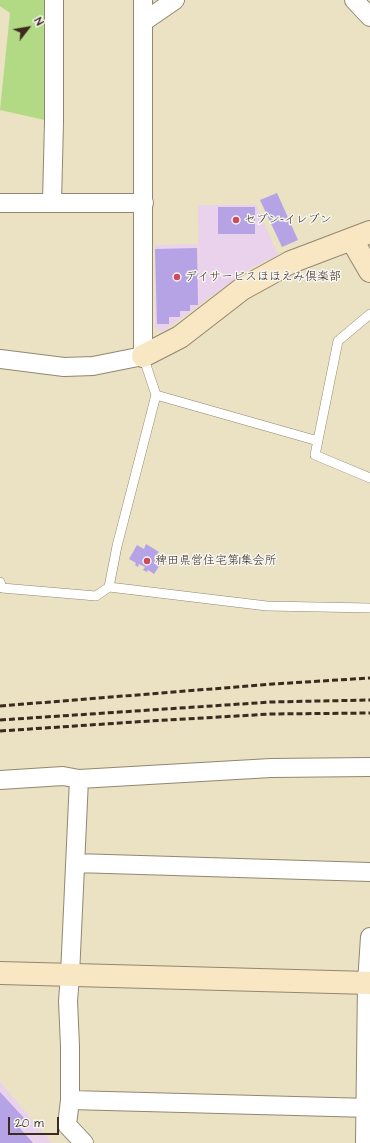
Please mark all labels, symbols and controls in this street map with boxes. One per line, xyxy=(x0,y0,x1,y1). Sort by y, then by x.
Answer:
north arrow xyxy=(8,8,48,48)
text: N xyxy=(31,15,47,28)
place label: セブン-イレブン xyxy=(244,213,332,227)
marker: セブン-イレブン xyxy=(231,215,241,225)
place label: デイサービスほほえみ倶楽部 xyxy=(185,270,341,284)
marker: デイサービスほほえみ倶楽部 xyxy=(172,272,182,282)
place label: 稗田県営住宅第1集会所 xyxy=(155,554,277,568)
marker: 稗田県営住宅第1集会所 xyxy=(142,556,152,566)
scale bar xyxy=(10,1109,61,1135)
text: 20 m xyxy=(15,1115,44,1132)

